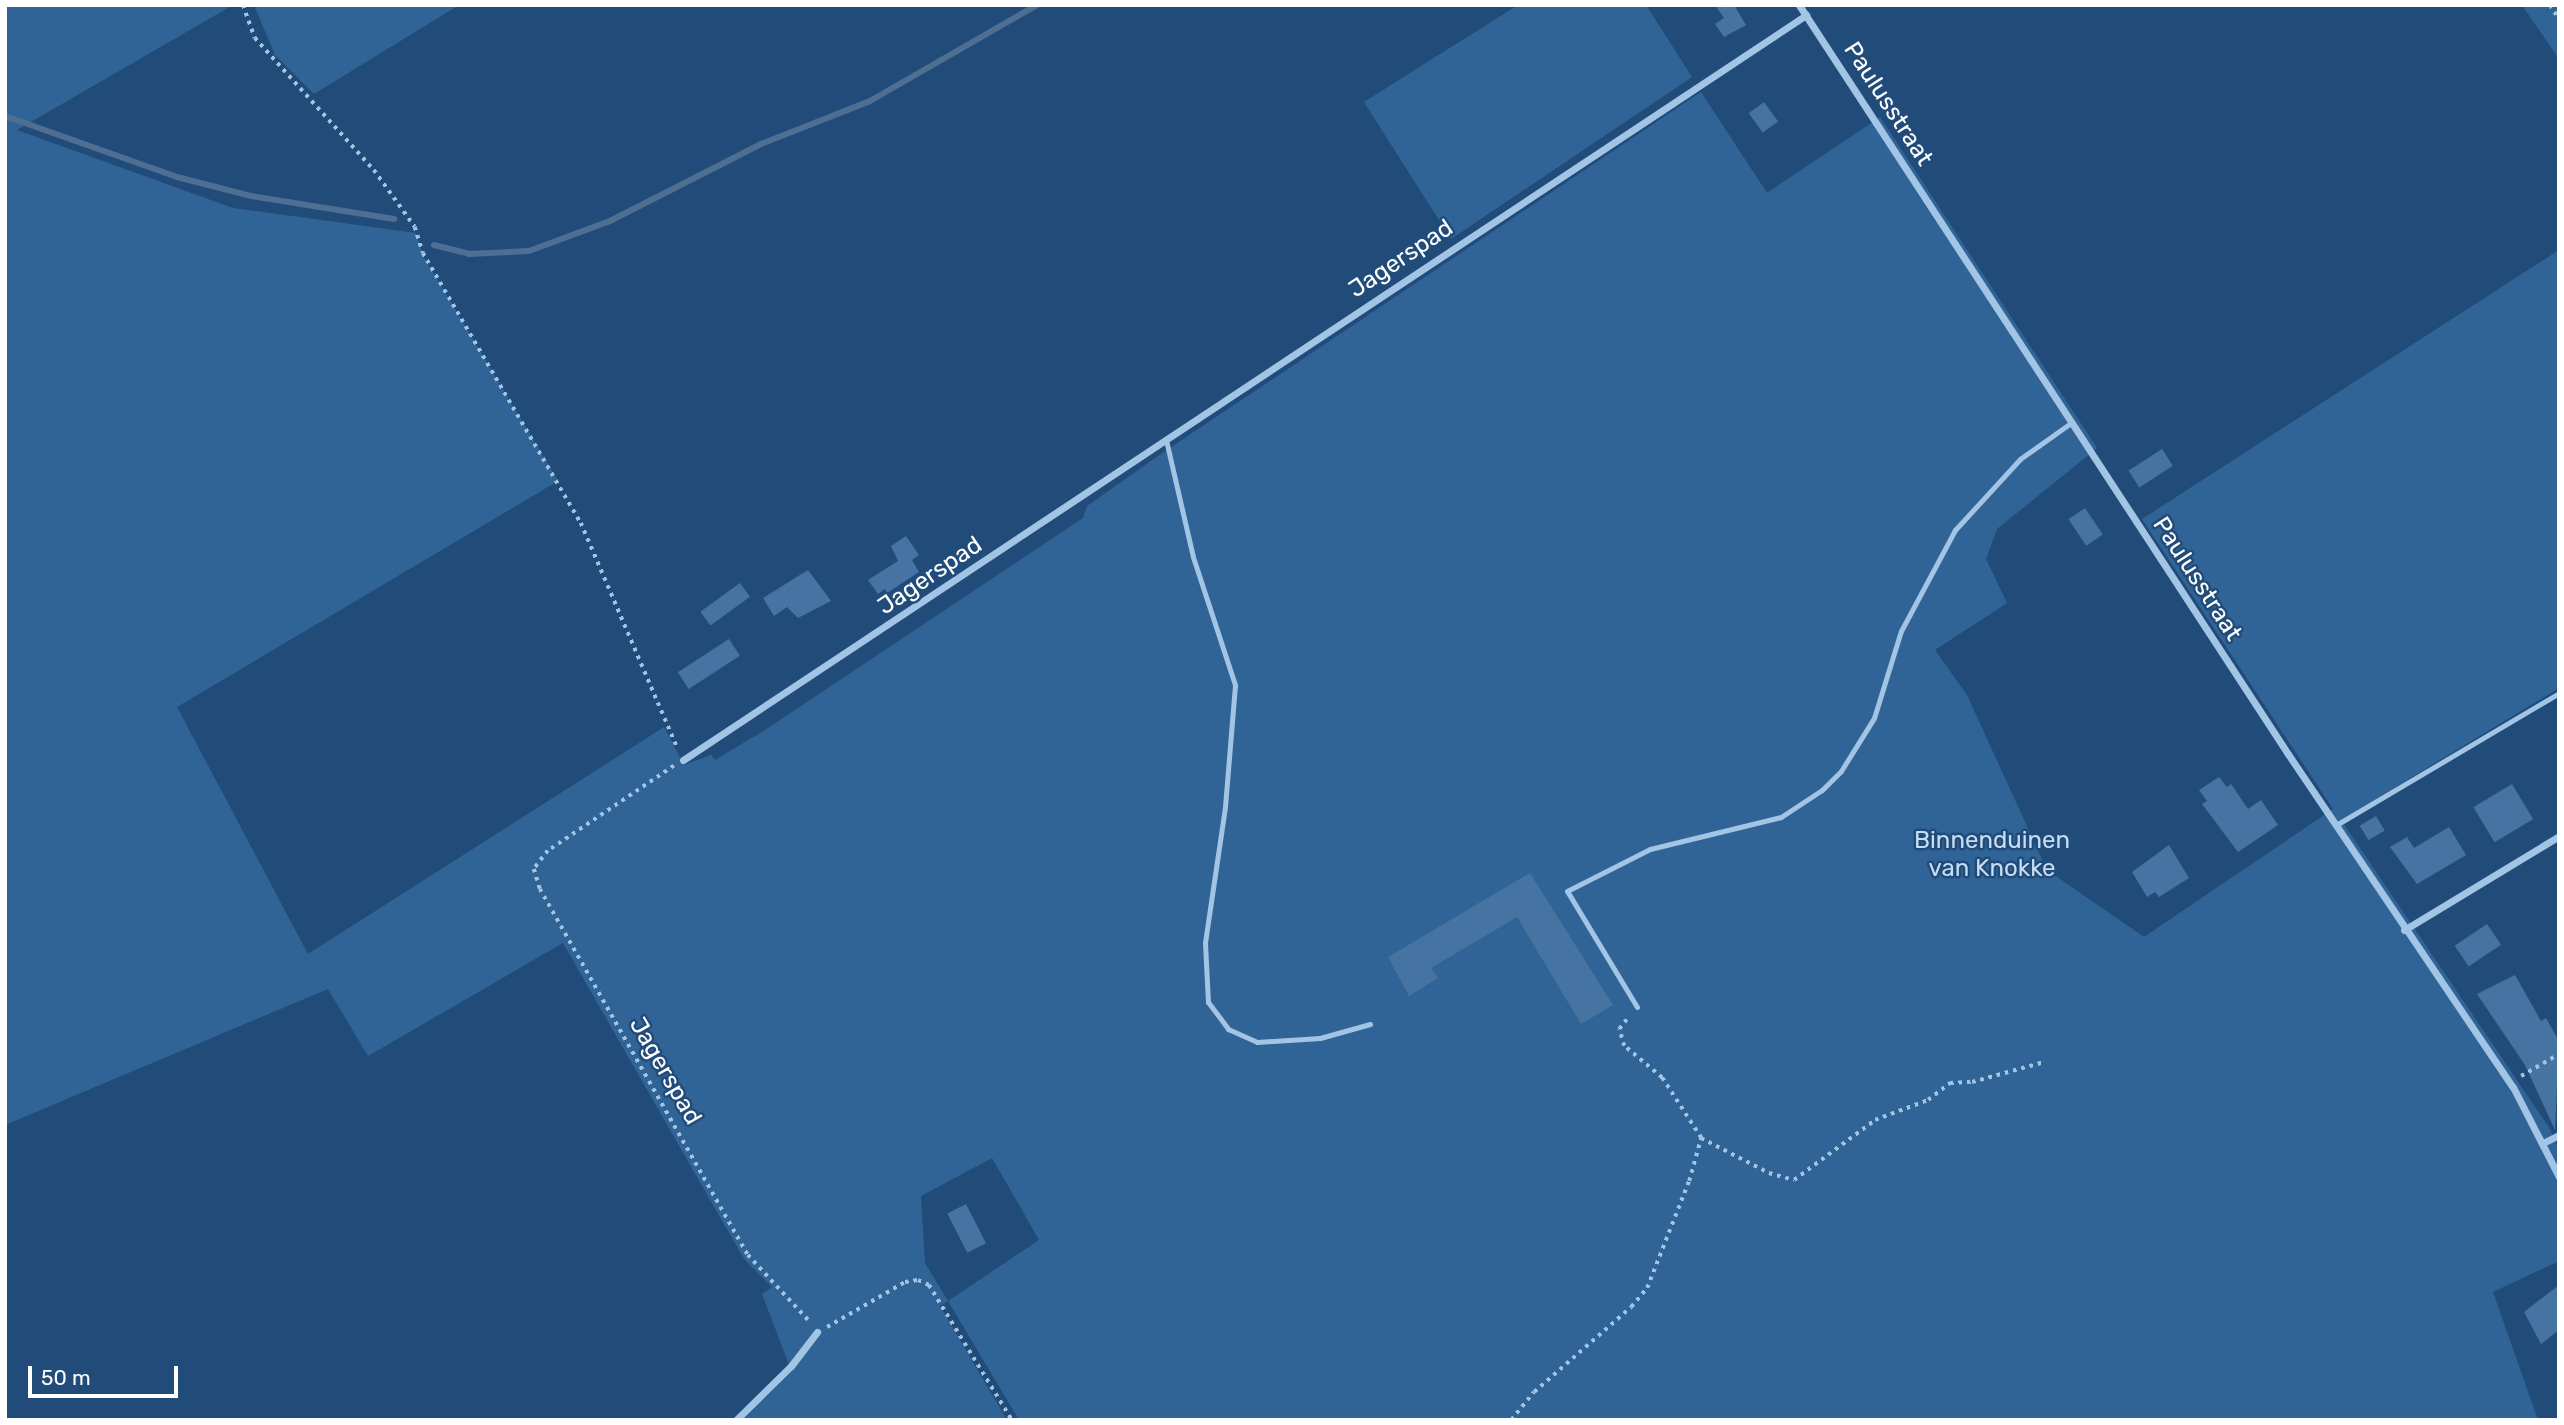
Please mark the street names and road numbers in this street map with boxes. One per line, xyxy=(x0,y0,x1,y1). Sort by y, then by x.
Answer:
street label: Paulusstraat xyxy=(1837,37,1939,171)
street label: Jagerspad xyxy=(1343,214,1459,304)
street label: Paulusstraat xyxy=(2146,512,2248,646)
street label: Jagerspad xyxy=(872,531,988,621)
street label: Jagerspad xyxy=(623,1012,707,1130)

